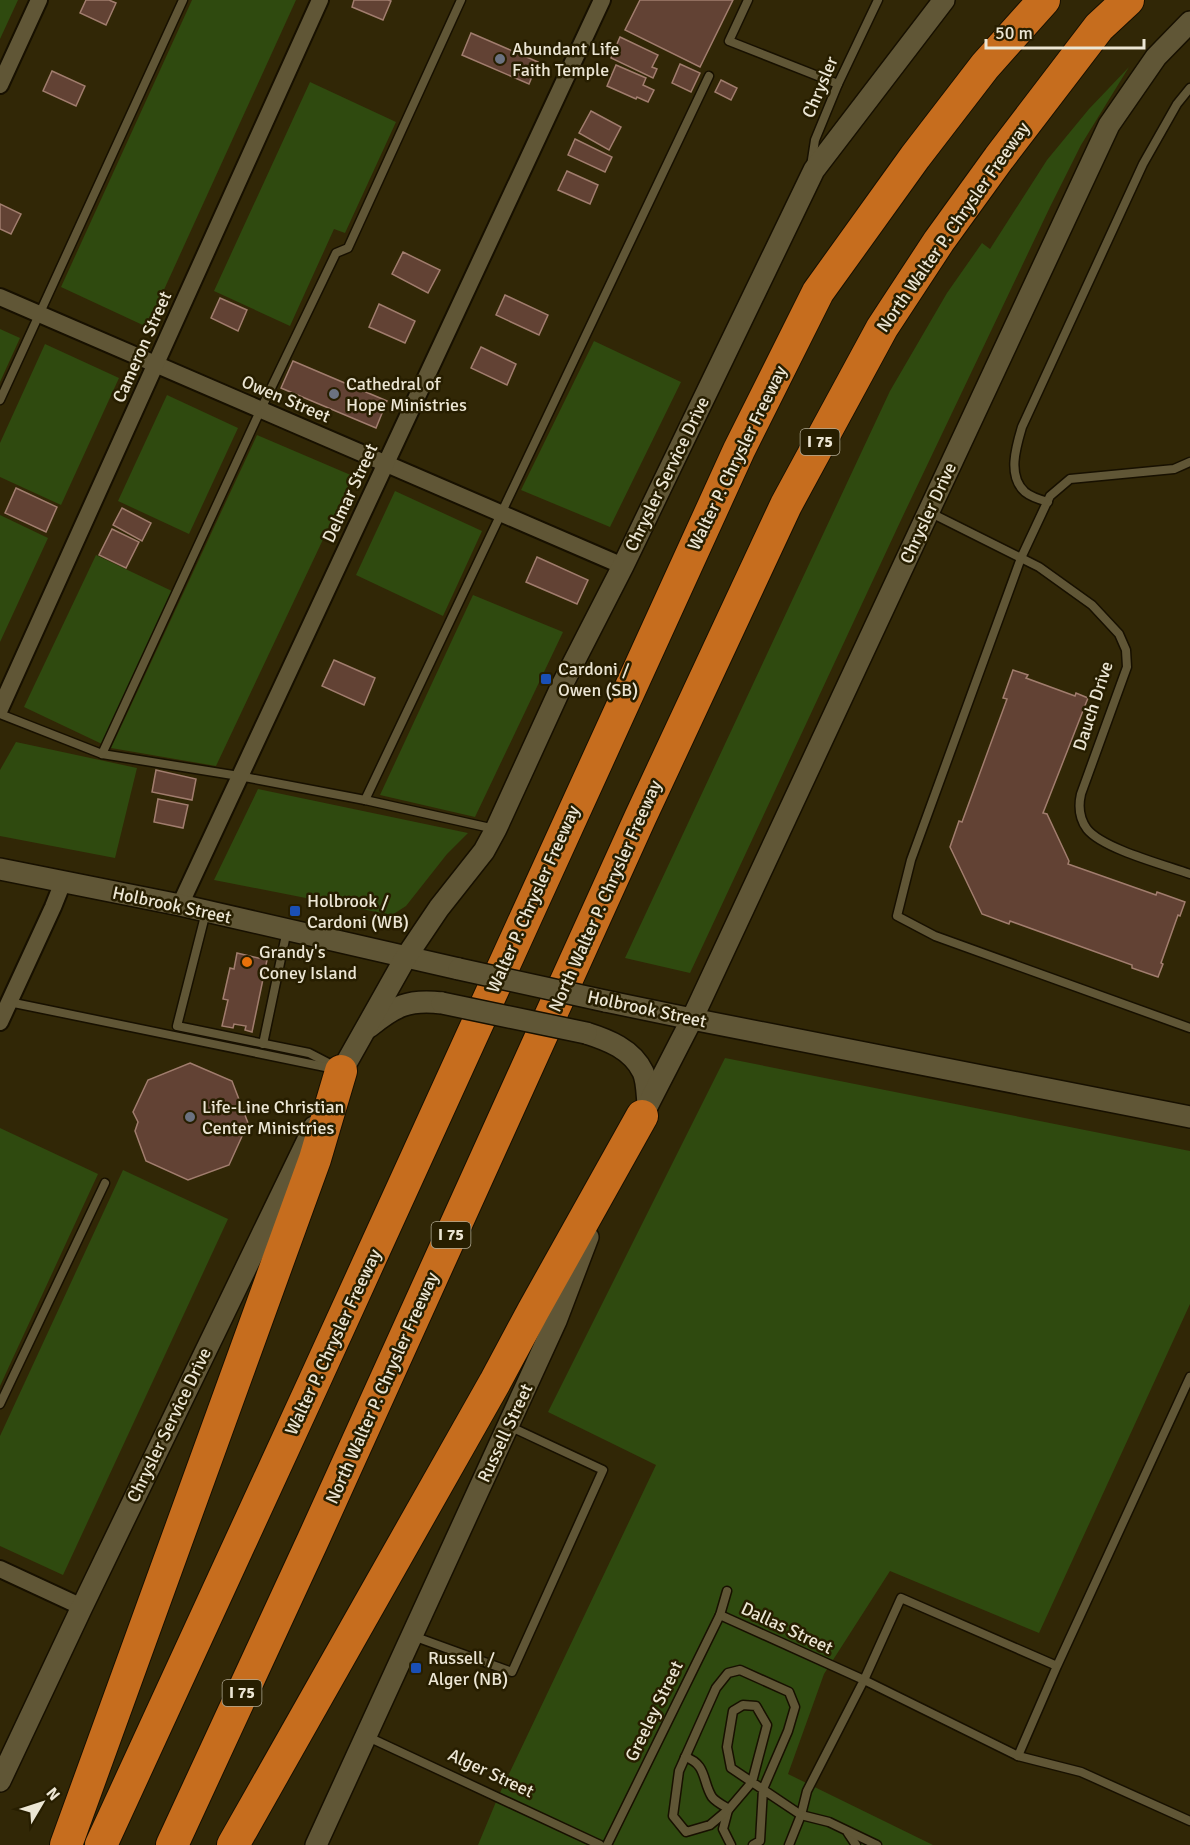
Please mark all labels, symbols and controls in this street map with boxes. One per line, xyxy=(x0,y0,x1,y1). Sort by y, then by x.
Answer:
scale bar xyxy=(986,12,1144,50)
text: 50 m xyxy=(995,22,1033,44)
place label: Abundant Life Faith Temple xyxy=(512,38,620,81)
marker: Abundant Life Faith Temple xyxy=(493,52,507,66)
street label: Chrysler xyxy=(797,53,843,121)
street label: North Walter P. Chrysler Freeway xyxy=(872,117,1034,336)
street label: Cameron Street xyxy=(108,288,176,406)
street label: Walter P. Chrysler Freeway xyxy=(683,361,792,554)
street label: Owen Street xyxy=(238,370,334,428)
place label: Cathedral of Hope Ministries xyxy=(346,373,467,416)
marker: Cathedral of Hope Ministries xyxy=(327,387,341,401)
street label: Chrysler Service Drive xyxy=(620,393,714,555)
road number: I 75 xyxy=(800,429,840,455)
street label: Delmar Street xyxy=(317,440,383,546)
street label: Chrysler Drive xyxy=(895,459,961,567)
place label: Cardoni / Owen (SB) xyxy=(558,658,638,701)
street label: Dauch Drive xyxy=(1068,658,1118,754)
marker: Cardoni / Owen (SB) xyxy=(539,672,553,686)
street label: North Walter P. Chrysler Freeway xyxy=(544,776,666,1015)
street label: Walter P. Chrysler Freeway xyxy=(482,801,585,996)
street label: Holbrook Street xyxy=(110,882,234,928)
place label: Holbrook / Cardoni (WB) xyxy=(307,890,409,933)
marker: Holbrook / Cardoni (WB) xyxy=(288,904,302,918)
place label: Grandy's Coney Island xyxy=(259,941,357,984)
marker: Grandy's Coney Island xyxy=(240,955,254,969)
street label: Holbrook Street xyxy=(585,986,709,1032)
place label: Life-Line Christian Center Ministries xyxy=(202,1096,344,1139)
marker: Life-Line Christian Center Ministries xyxy=(183,1110,197,1124)
road number: I 75 xyxy=(432,1222,470,1248)
street label: Walter P. Chrysler Freeway xyxy=(280,1245,386,1439)
street label: North Walter P. Chrysler Freeway xyxy=(321,1268,443,1507)
street label: Chrysler Service Drive xyxy=(122,1344,216,1506)
street label: Russell Street xyxy=(473,1380,537,1486)
street label: Dallas Street xyxy=(738,1597,836,1659)
place label: Russell / Alger (NB) xyxy=(428,1647,508,1690)
street label: Greeley Street xyxy=(620,1657,688,1765)
marker: Russell / Alger (NB) xyxy=(409,1661,423,1675)
road number: I 75 xyxy=(222,1680,262,1706)
street label: Alger Street xyxy=(445,1744,537,1802)
north arrow xyxy=(12,1773,72,1833)
text: N xyxy=(42,1784,64,1805)

